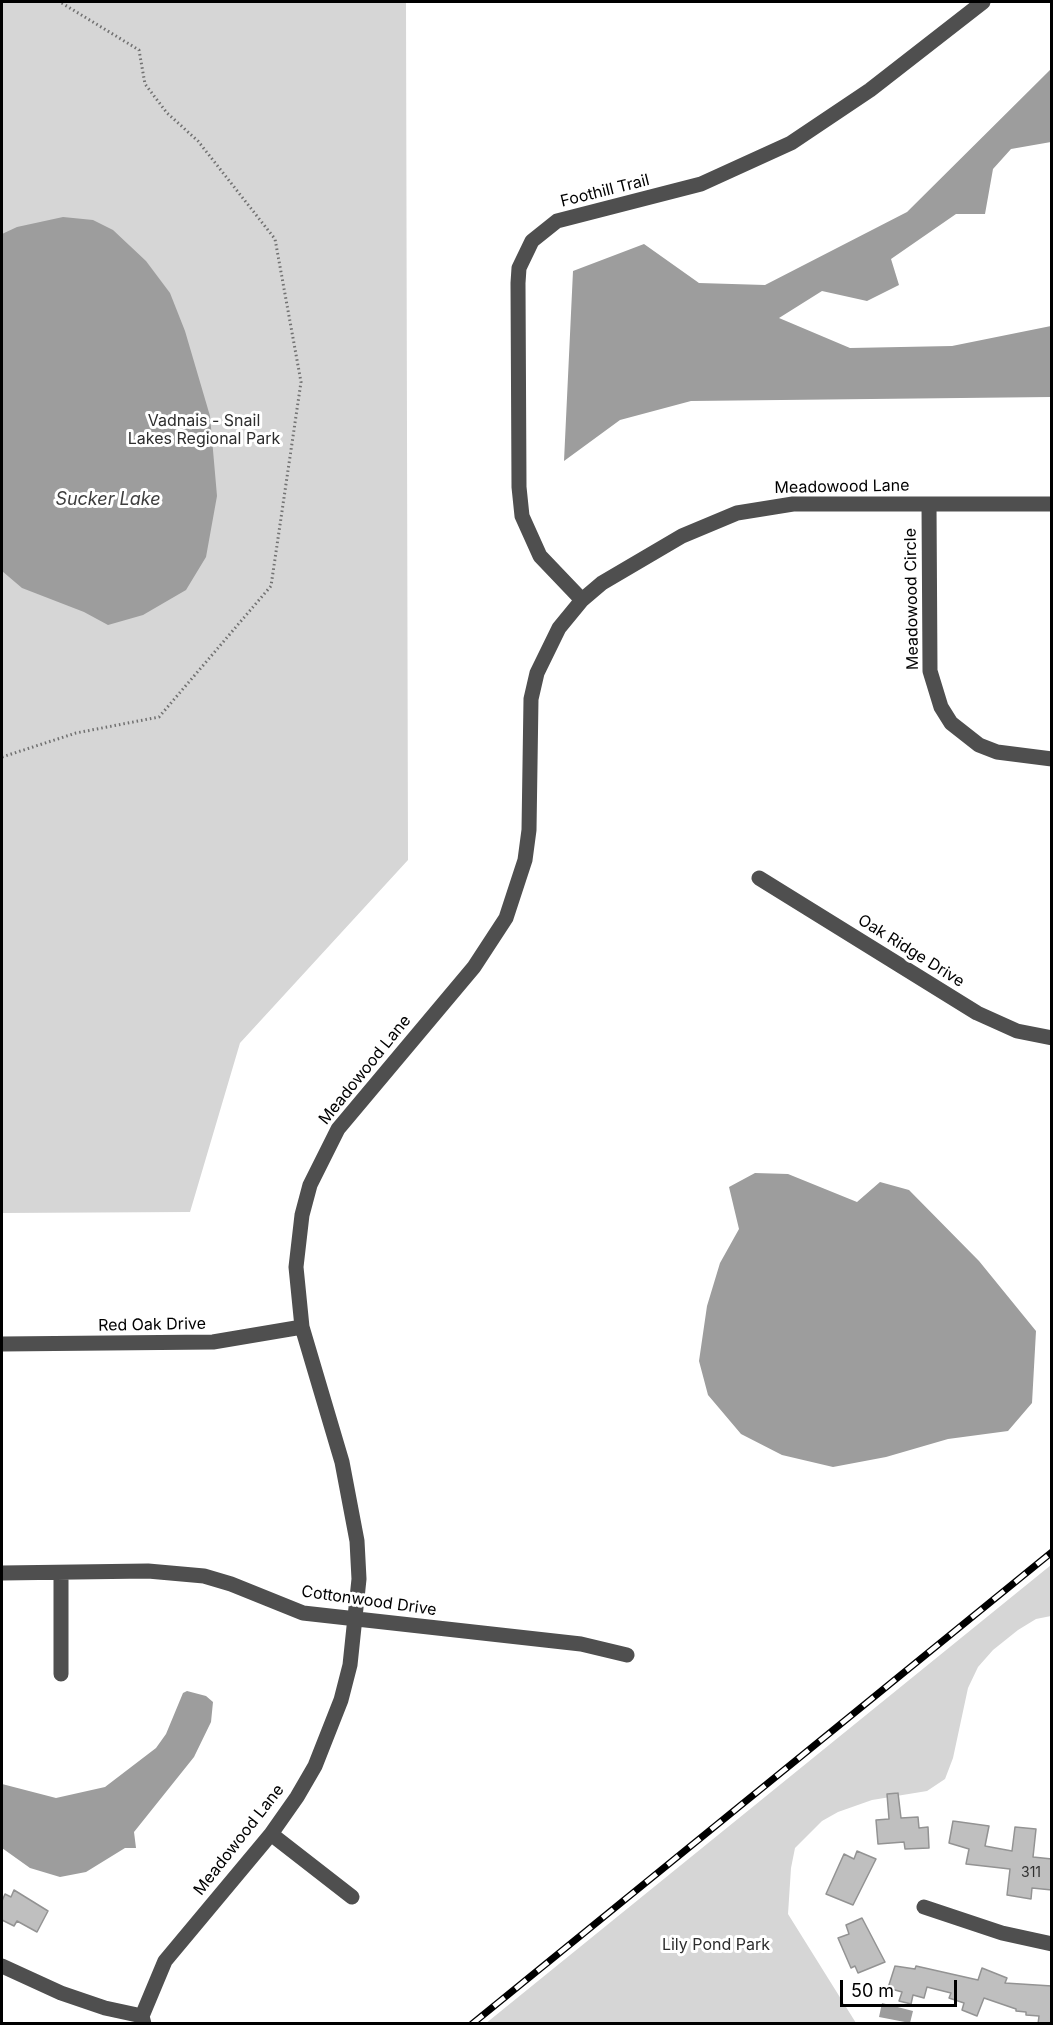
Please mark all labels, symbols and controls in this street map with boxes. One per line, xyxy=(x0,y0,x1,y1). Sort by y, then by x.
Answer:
street label: Foothill Trail xyxy=(559,171,651,211)
park label: Vadnais - Snail Lakes Regional Park xyxy=(128,411,280,449)
street label: Meadowood Lane xyxy=(774,476,910,498)
water label: Sucker Lake xyxy=(55,489,161,511)
street label: Meadowood Circle xyxy=(901,528,923,670)
street label: Oak Ridge Drive xyxy=(854,911,968,991)
street label: Meadowood Lane xyxy=(315,1011,415,1129)
street label: Red Oak Drive xyxy=(98,1314,206,1336)
street label: Cottonwood Drive xyxy=(300,1582,438,1620)
street label: Meadowood Lane xyxy=(190,1781,288,1899)
house number: 311 xyxy=(1021,1865,1041,1881)
park label: Lily Pond Park xyxy=(662,1935,770,1955)
scale bar xyxy=(843,1968,960,2006)
text: 50 m xyxy=(851,1980,894,2001)

